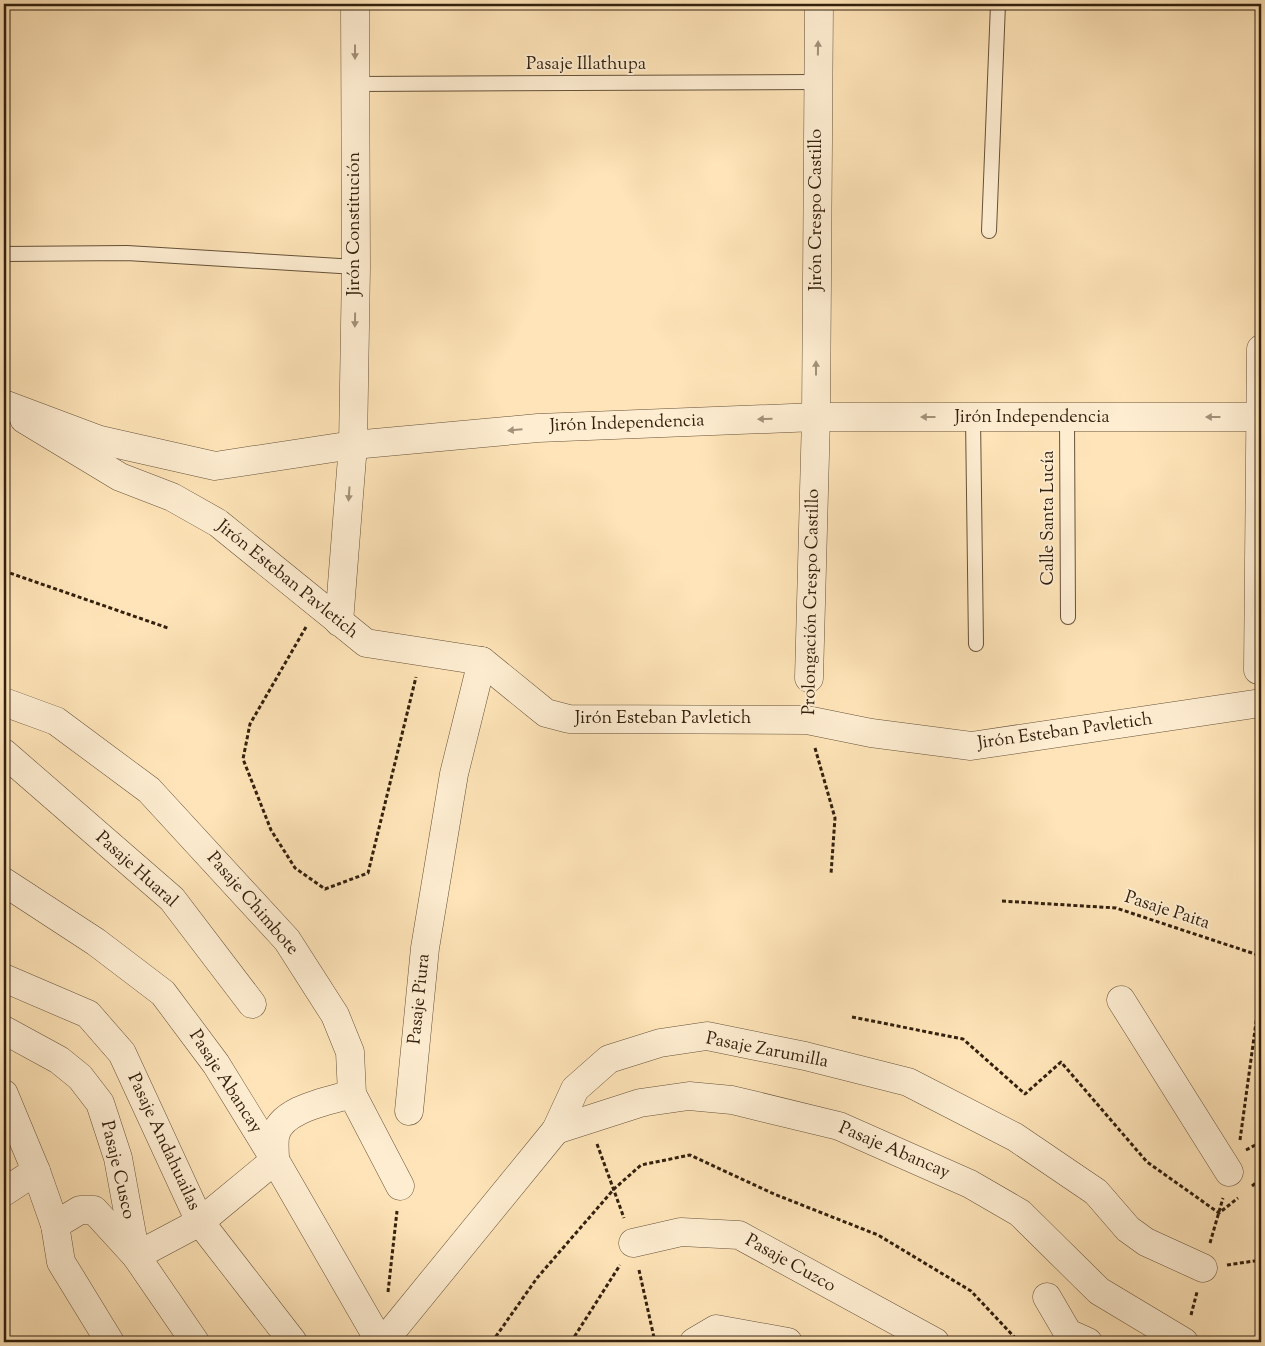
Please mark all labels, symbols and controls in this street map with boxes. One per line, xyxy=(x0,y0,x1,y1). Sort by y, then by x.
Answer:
one-way arrow xyxy=(814,40,822,56)
one-way arrow xyxy=(351,45,359,61)
street label: Pasaje Illathupa xyxy=(526,52,646,78)
street label: Jirón Crespo Castillo xyxy=(804,129,830,292)
street label: Jirón Constitución xyxy=(342,152,368,297)
one-way arrow xyxy=(351,312,359,328)
one-way arrow xyxy=(812,360,820,376)
street label: Jirón Independencia xyxy=(953,405,1110,431)
street label: Jirón Independencia xyxy=(548,408,705,440)
one-way arrow xyxy=(919,413,935,421)
one-way arrow xyxy=(1204,413,1220,421)
one-way arrow xyxy=(757,415,773,423)
one-way arrow xyxy=(507,426,523,434)
street label: Calle Santa Lucía xyxy=(1036,450,1062,586)
one-way arrow xyxy=(344,486,352,502)
street label: Prolongación Crespo Castillo xyxy=(797,488,827,716)
street label: Jirón Esteban Pavletich xyxy=(209,514,364,646)
street label: Jirón Esteban Pavletich xyxy=(574,706,752,732)
street label: Jirón Esteban Pavletich xyxy=(975,707,1155,757)
street label: Pasaje Huaral xyxy=(89,826,183,914)
street label: Pasaje Chimbote xyxy=(200,847,304,961)
street label: Pasaje Paita xyxy=(1121,885,1213,937)
street label: Pasaje Piura xyxy=(402,952,438,1046)
street label: Pasaje Abancay xyxy=(182,1025,268,1139)
street label: Pasaje Zarumilla xyxy=(704,1026,830,1076)
street label: Pasaje Andahuailas xyxy=(120,1069,206,1215)
street label: Pasaje Abancay xyxy=(834,1116,954,1186)
street label: Pasaje Cusco xyxy=(93,1118,141,1222)
street label: Pasaje Cuzco xyxy=(740,1228,840,1300)

